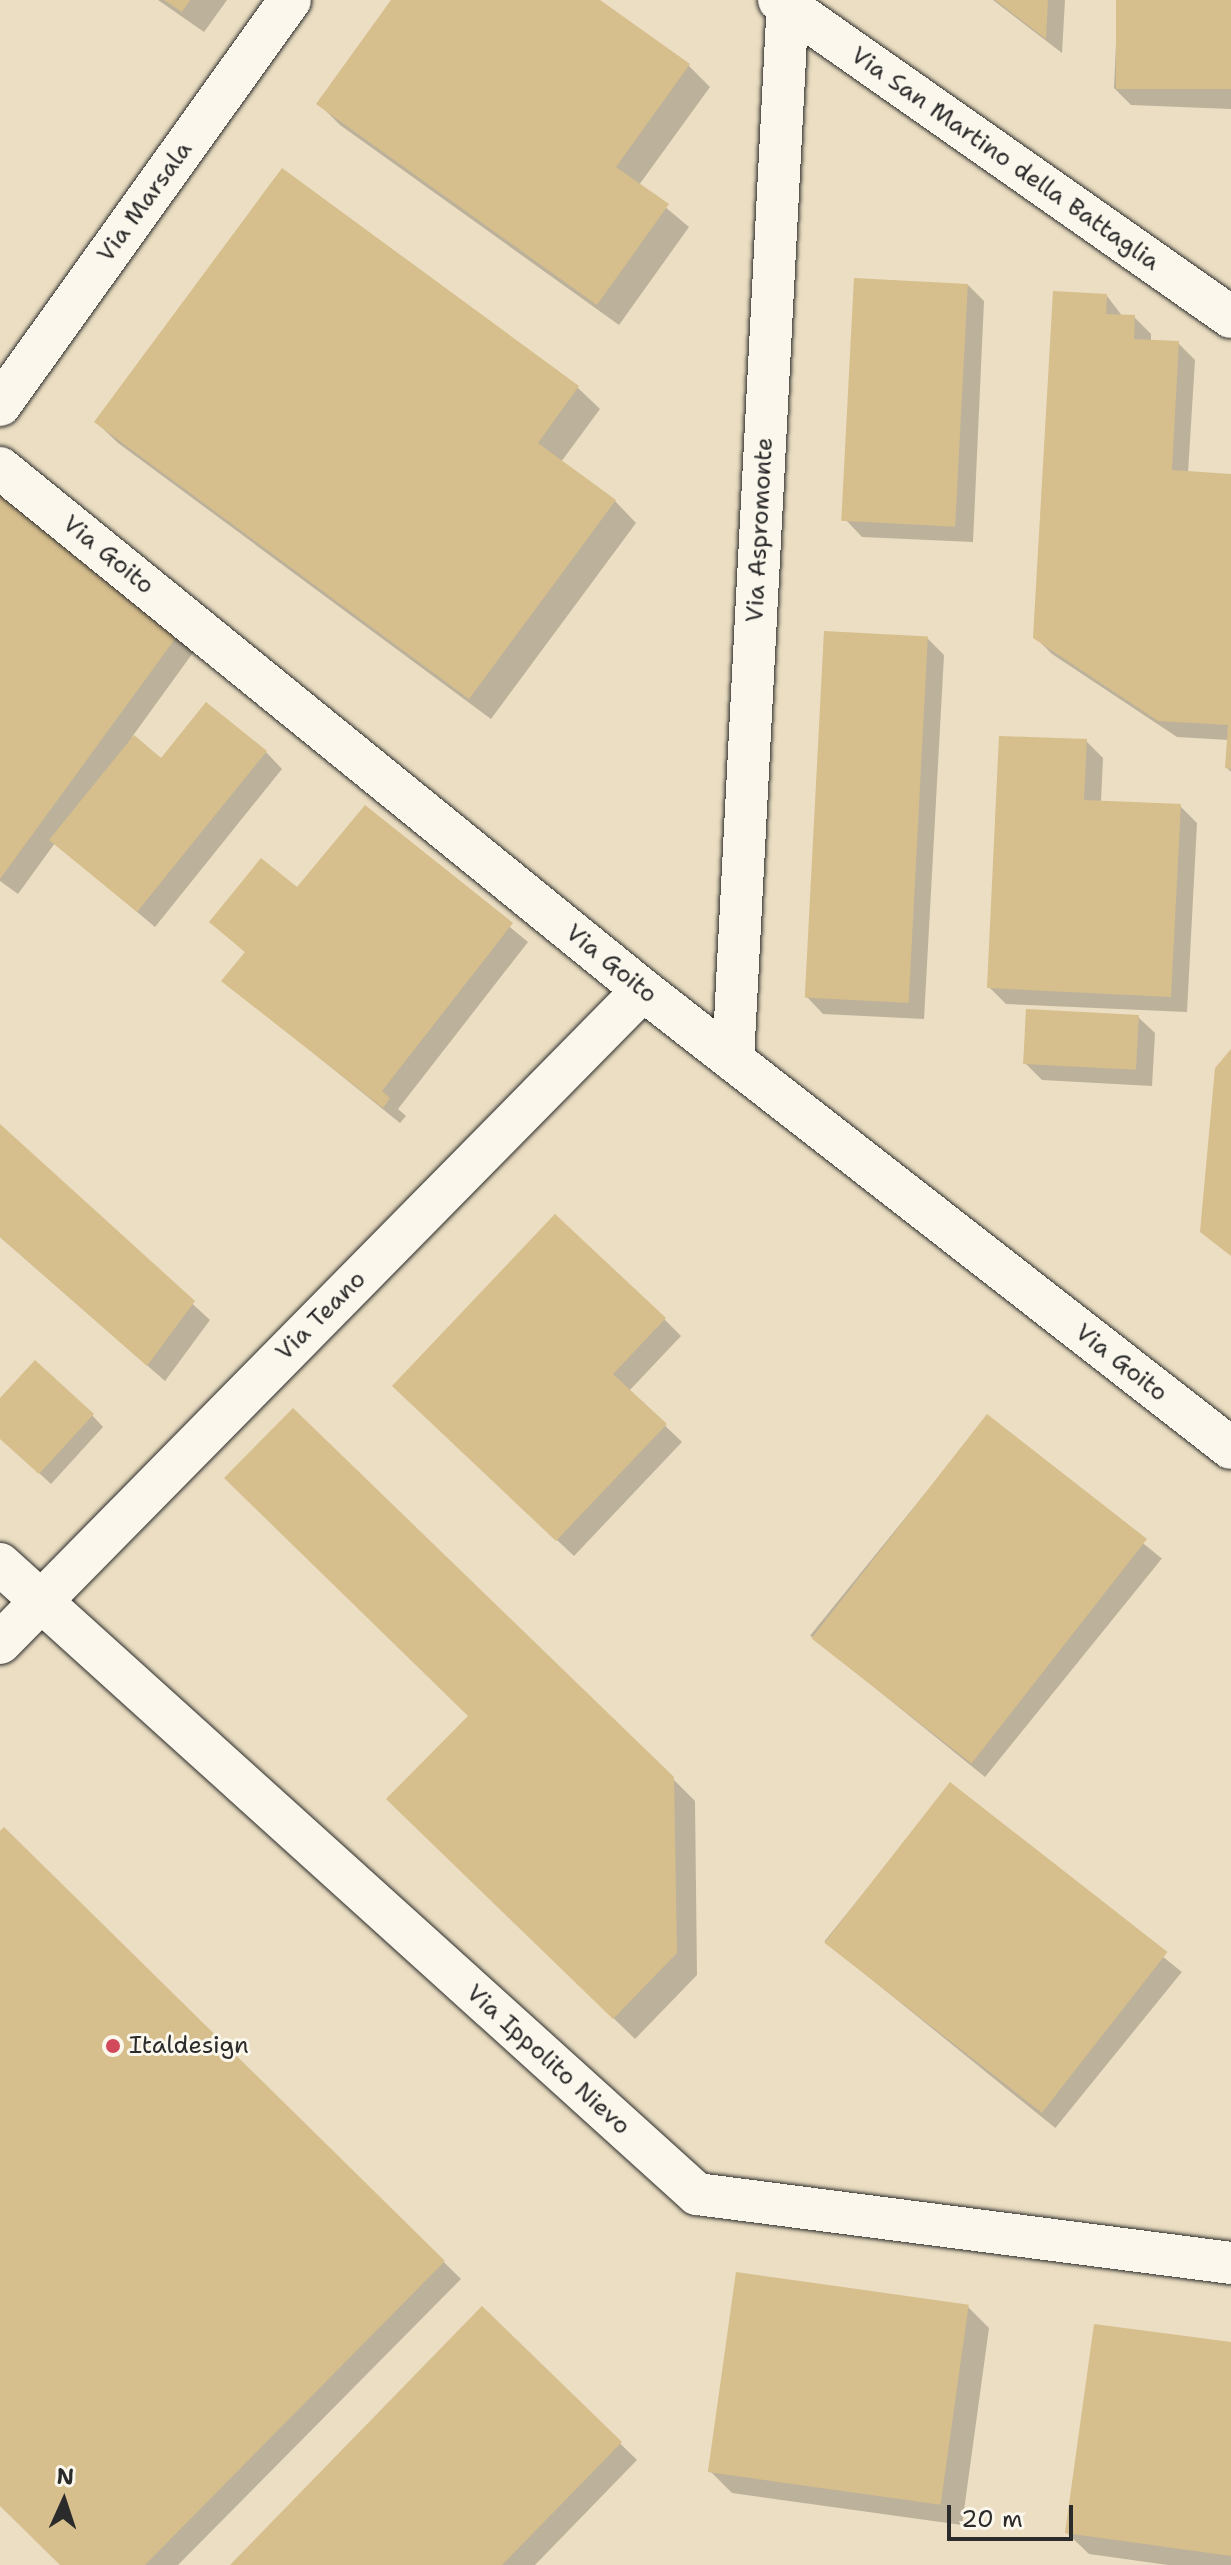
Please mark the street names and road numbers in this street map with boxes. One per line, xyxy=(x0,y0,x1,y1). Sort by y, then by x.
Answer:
street label: Via San Martino della Battaglia xyxy=(845,41,1165,277)
street label: Via Marsala xyxy=(92,136,198,268)
street label: Via Aspromonte xyxy=(741,437,779,623)
street label: Via Goito xyxy=(57,510,159,600)
street label: Via Goito xyxy=(560,919,662,1009)
street label: Via Teano xyxy=(270,1265,372,1367)
street label: Via Goito xyxy=(1069,1318,1173,1408)
street label: Via Ippolito Nievo xyxy=(460,1979,636,2141)

